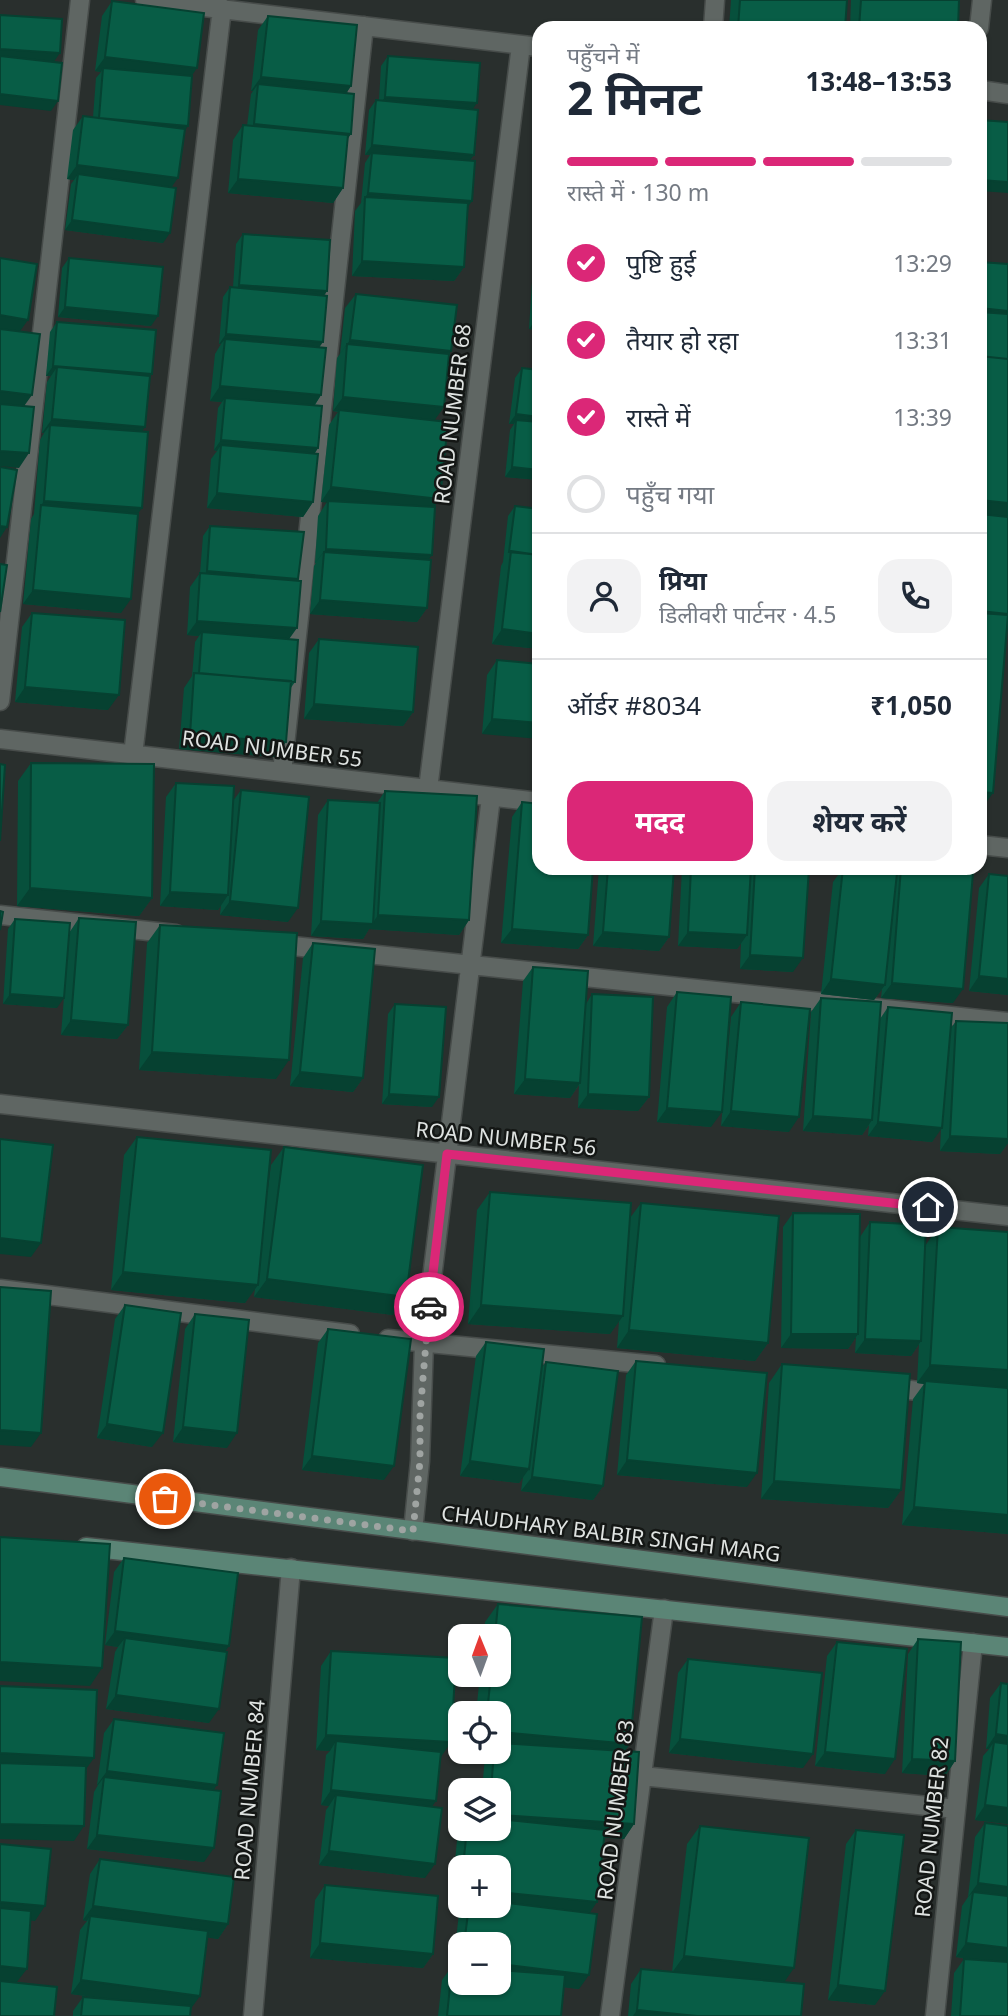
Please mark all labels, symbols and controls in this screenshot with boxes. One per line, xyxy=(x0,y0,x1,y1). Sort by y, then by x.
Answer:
text: पहुँचने में xyxy=(567,39,639,71)
text: 13:48–13:53 xyxy=(805,63,952,99)
text: 2 मिनट xyxy=(567,66,702,128)
text: रास्ते में · 130 m xyxy=(567,176,709,208)
icon: check xyxy=(567,244,605,282)
text: पुष्टि हुई xyxy=(626,245,696,281)
text: 13:29 xyxy=(893,247,952,279)
icon: check xyxy=(567,321,605,359)
street label: ROAD NUMBER 68 xyxy=(427,322,477,506)
text: तैयार हो रहा xyxy=(626,322,739,358)
text: 13:31 xyxy=(893,324,952,356)
icon: check xyxy=(567,398,605,436)
text: रास्ते में xyxy=(626,399,691,435)
text: 13:39 xyxy=(893,401,952,433)
text: पहुँच गया xyxy=(626,476,714,512)
button: person xyxy=(567,559,641,633)
button: phone xyxy=(878,559,952,633)
text: प्रिया xyxy=(659,562,707,598)
text: डिलीवरी पार्टनर · 4.5 xyxy=(659,598,836,630)
text: ऑर्डर #8034 xyxy=(567,687,701,723)
text: ₹1,050 xyxy=(870,687,952,723)
street label: ROAD NUMBER 55 xyxy=(180,723,364,773)
button: मदद xyxy=(567,781,753,861)
button: शेयर करें xyxy=(767,781,952,861)
street label: ROAD NUMBER 56 xyxy=(414,1115,598,1161)
pin xyxy=(898,1177,958,1237)
icon: home xyxy=(909,1188,947,1226)
courier xyxy=(394,1272,464,1342)
icon: car xyxy=(410,1288,448,1326)
pin xyxy=(135,1469,195,1529)
icon: bag xyxy=(146,1480,184,1518)
street label: CHAUDHARY BALBIR SINGH MARG xyxy=(440,1498,782,1568)
north arrow xyxy=(448,1624,511,1687)
map controls xyxy=(448,1624,511,1995)
street label: ROAD NUMBER 84 xyxy=(227,1698,271,1882)
button: locate xyxy=(448,1701,511,1764)
street label: ROAD NUMBER 83 xyxy=(590,1718,640,1902)
street label: ROAD NUMBER 82 xyxy=(908,1735,954,1919)
button: layers xyxy=(448,1778,511,1841)
button: + xyxy=(448,1855,511,1918)
button: − xyxy=(448,1932,511,1995)

